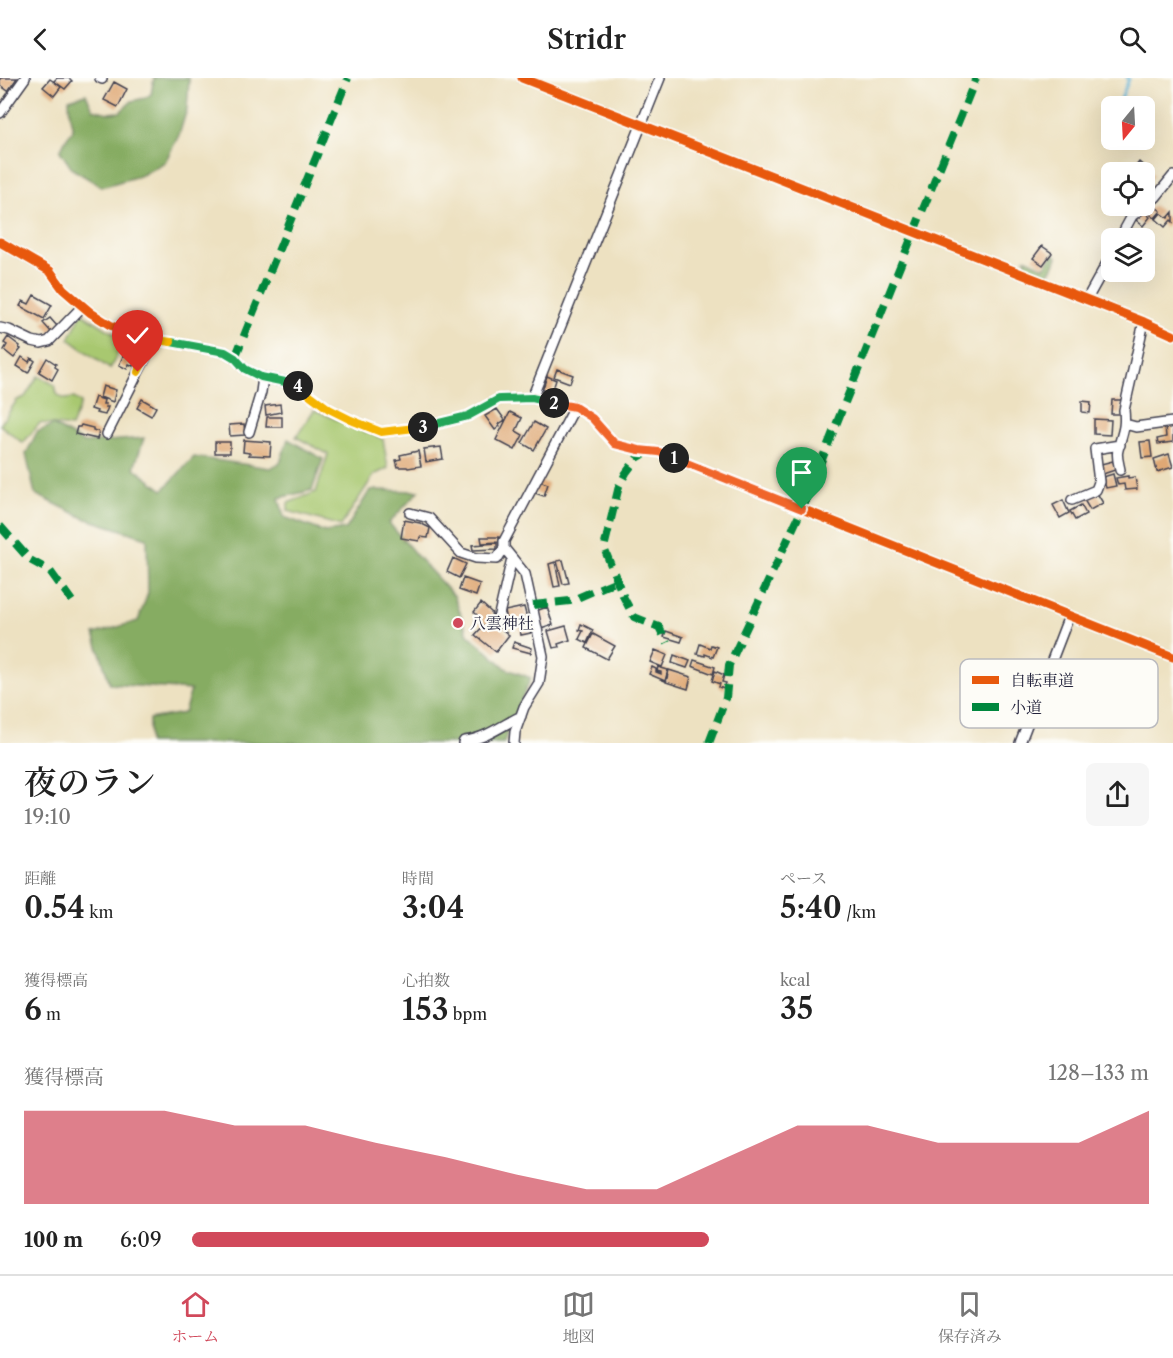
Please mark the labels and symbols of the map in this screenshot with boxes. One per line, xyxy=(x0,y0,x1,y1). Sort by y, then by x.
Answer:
north arrow xyxy=(1101,96,1155,150)
pin xyxy=(112,310,163,372)
pin: 4 xyxy=(283,371,313,401)
pin: 2 xyxy=(539,388,569,418)
pin: 3 xyxy=(408,412,438,442)
pin: 1 xyxy=(659,443,689,473)
pin xyxy=(776,447,827,509)
place label: 八雲神社 xyxy=(470,613,534,633)
marker: 八雲神社 xyxy=(451,616,465,630)
legend xyxy=(960,659,1158,728)
text: 自転車道 xyxy=(1010,670,1074,690)
text: 小道 xyxy=(1010,697,1042,717)

